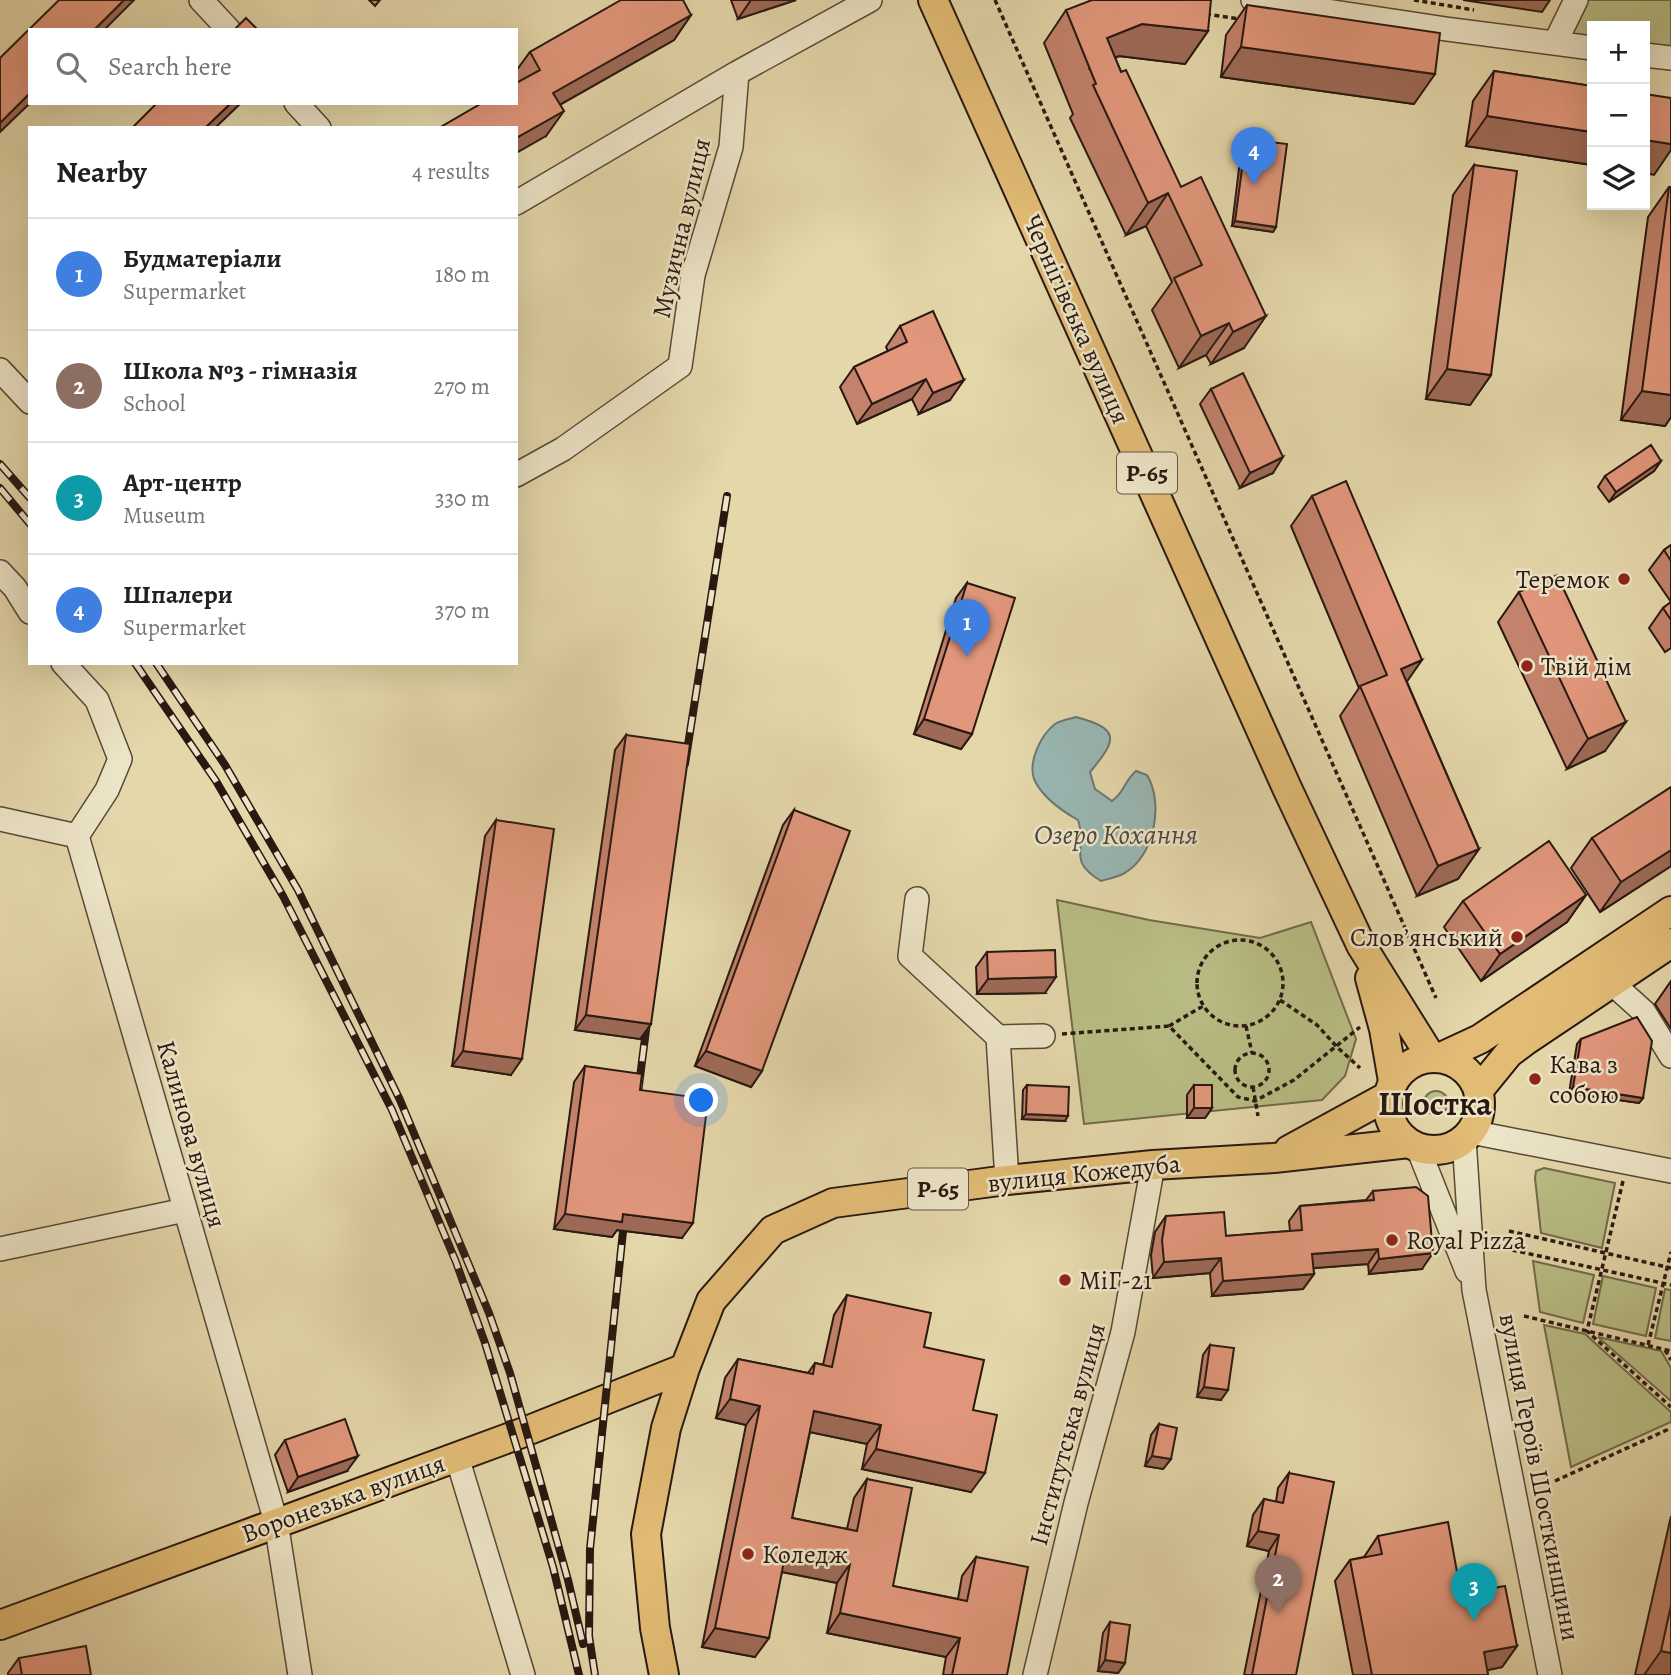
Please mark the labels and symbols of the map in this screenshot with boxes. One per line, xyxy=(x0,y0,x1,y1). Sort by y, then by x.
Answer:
pin: 4 xyxy=(1231,127,1277,185)
street label: Музична вулиця xyxy=(644,135,719,322)
street label: Чернігівська вулиця xyxy=(1015,209,1138,429)
road number: Р-65 xyxy=(1117,452,1177,494)
place label: Теремок xyxy=(1516,562,1610,597)
marker: Теремок xyxy=(1616,571,1632,587)
pin: 1 xyxy=(944,599,990,657)
place label: Твій дім xyxy=(1541,649,1632,684)
marker: Твій дім xyxy=(1519,658,1535,674)
water label: Озеро Кохання xyxy=(1034,816,1198,854)
place label: Слов’янський xyxy=(1350,920,1503,955)
marker: Слов’янський xyxy=(1509,929,1525,945)
street label: Калинова вулиця xyxy=(148,1036,235,1232)
place label: Кава з собою xyxy=(1549,1047,1619,1112)
marker: Кава з собою xyxy=(1527,1071,1543,1087)
district label: Шостка xyxy=(1378,1081,1492,1126)
your location xyxy=(684,1083,718,1117)
street label: вулиця Кожедуба xyxy=(986,1146,1182,1201)
road number: Р-65 xyxy=(908,1168,968,1210)
place label: Royal Pizza xyxy=(1406,1223,1526,1258)
marker: Royal Pizza xyxy=(1384,1232,1400,1248)
place label: МіГ-21 xyxy=(1079,1263,1152,1298)
marker: МіГ-21 xyxy=(1057,1272,1073,1288)
street label: вулиця Героїв Шосткинщини xyxy=(1491,1310,1588,1644)
street label: Інститутська вулиця xyxy=(1021,1319,1114,1549)
street label: Воронезька вулиця xyxy=(237,1445,450,1552)
place label: Коледж xyxy=(762,1537,848,1572)
marker: Коледж xyxy=(740,1546,756,1562)
pin: 2 xyxy=(1255,1555,1301,1613)
pin: 3 xyxy=(1451,1563,1497,1621)

